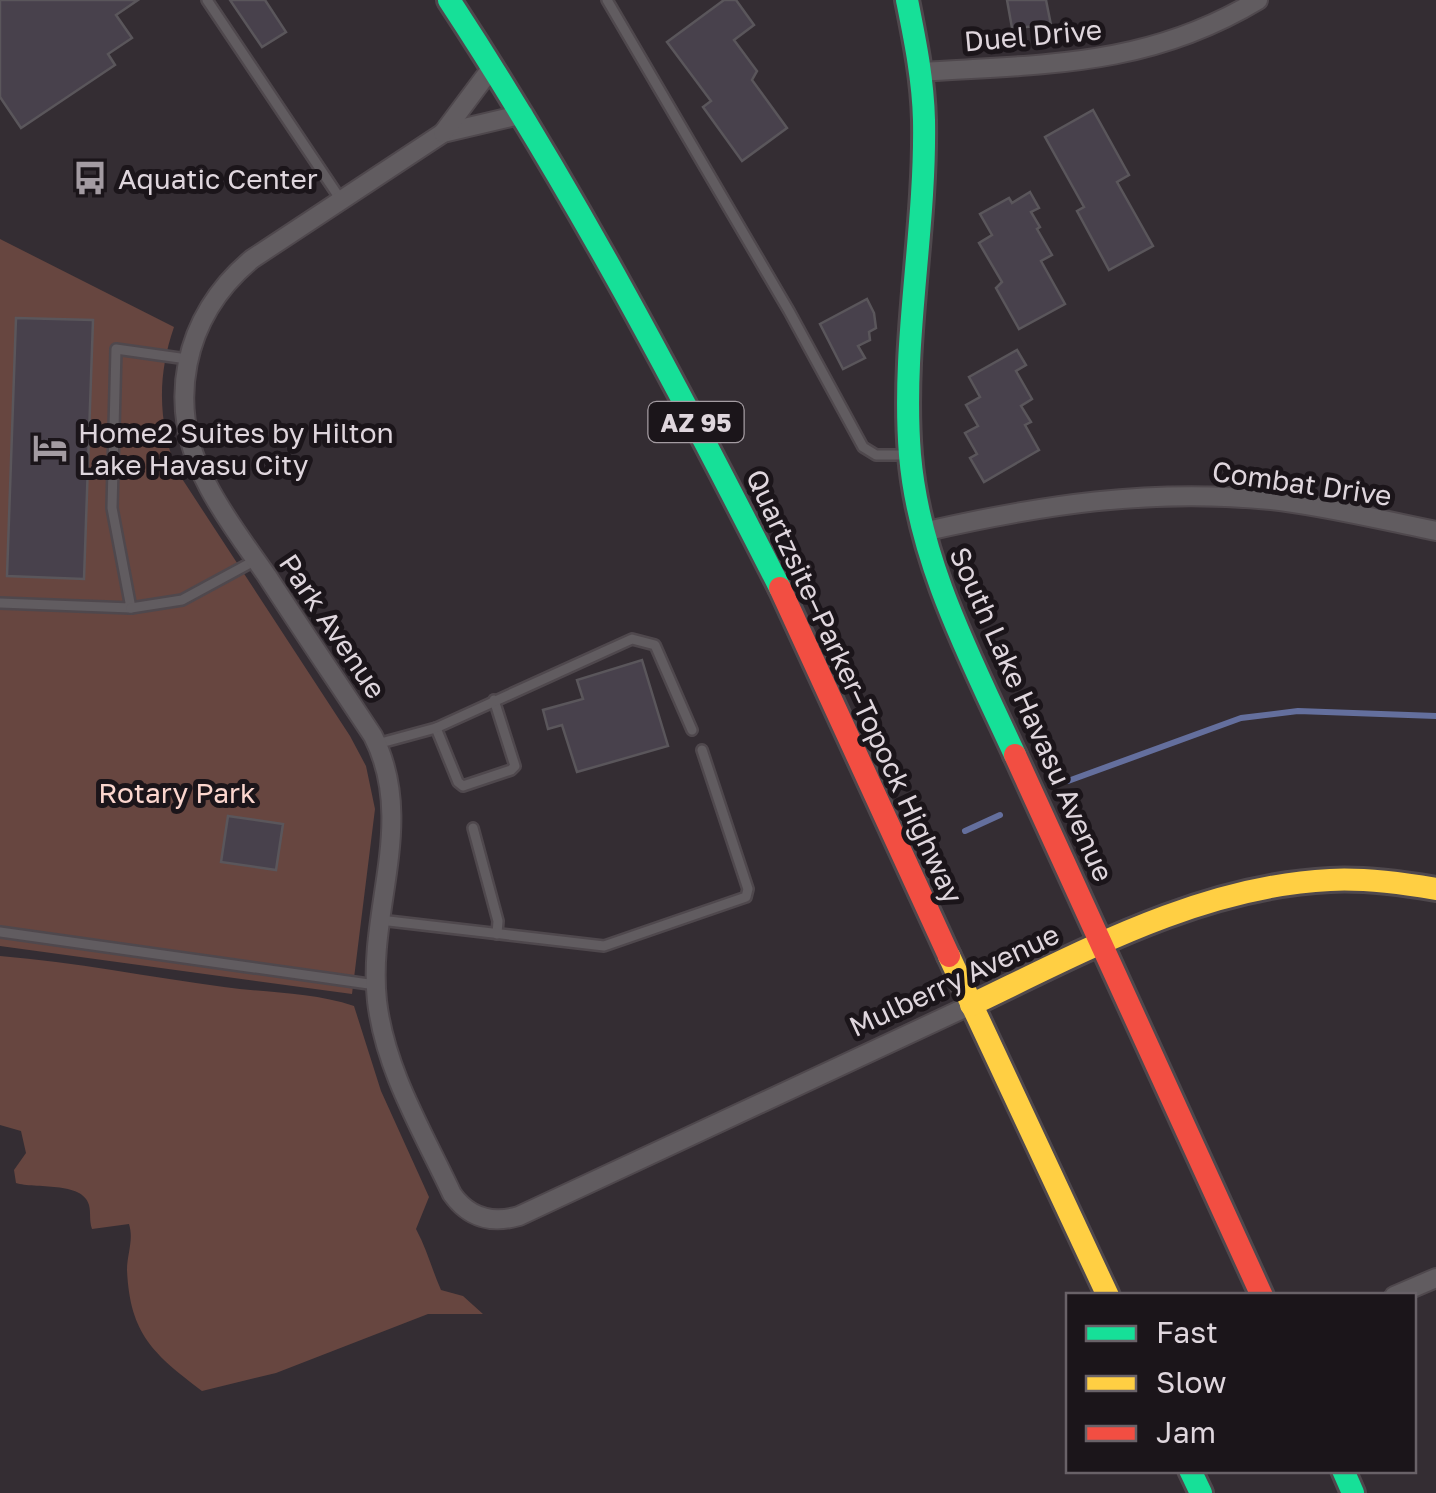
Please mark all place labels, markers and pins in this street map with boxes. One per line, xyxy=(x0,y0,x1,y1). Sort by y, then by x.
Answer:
bus stop icon: Aquatic Center xyxy=(71,159,109,197)
place label: Aquatic Center xyxy=(118,162,318,195)
place label: Home2 Suites by Hilton Lake Havasu City xyxy=(78,416,394,481)
hotel icon: Home2 Suites by Hilton Lake Havasu City xyxy=(31,429,69,467)

